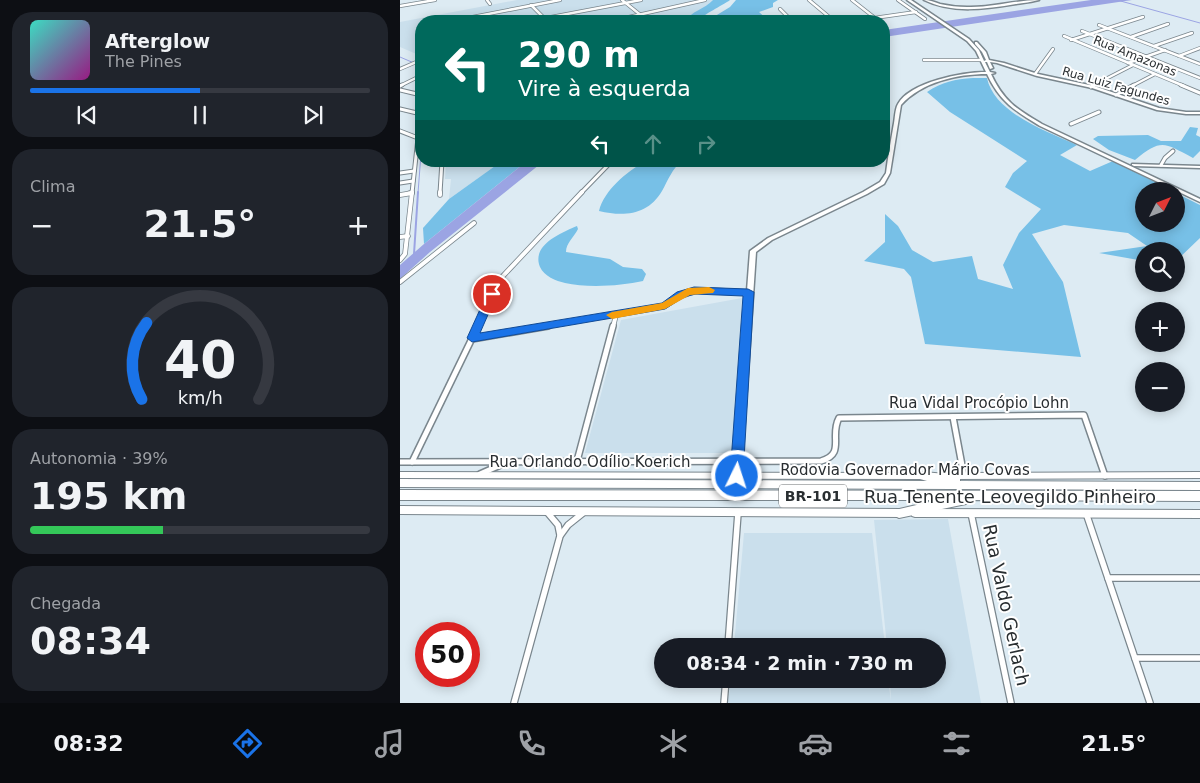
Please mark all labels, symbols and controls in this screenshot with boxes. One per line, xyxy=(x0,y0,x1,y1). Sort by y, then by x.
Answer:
text: Afterglow xyxy=(105,30,210,52)
street label: Rua Amazonas xyxy=(1091,33,1179,79)
icon: left xyxy=(435,35,500,100)
text: 290 m xyxy=(518,35,640,75)
text: The Pines xyxy=(105,52,182,71)
street label: Rua Luiz Fagundes xyxy=(1061,64,1171,108)
text: Vire à esquerda xyxy=(518,76,691,101)
icon: previous xyxy=(73,101,101,129)
icon: pause xyxy=(186,101,214,129)
icon: next xyxy=(299,101,327,129)
icon: left xyxy=(586,130,614,158)
icon: ahead xyxy=(639,130,667,158)
icon: right xyxy=(692,130,720,158)
text: Clima xyxy=(30,177,75,196)
north arrow xyxy=(1135,182,1185,232)
map controls xyxy=(1135,182,1185,412)
text: 21.5° xyxy=(144,202,256,246)
text: − xyxy=(30,209,53,242)
text: + xyxy=(347,209,370,242)
button: search xyxy=(1135,242,1185,292)
pin xyxy=(471,273,513,315)
icon: arrive xyxy=(478,280,506,308)
button: + xyxy=(1135,302,1185,352)
text: 40 xyxy=(164,330,236,390)
button: − xyxy=(1135,362,1185,412)
text: km/h xyxy=(177,387,223,408)
street label: Rua Vidal Procópio Lohn xyxy=(889,394,1069,412)
text: Autonomia · 39% xyxy=(30,449,168,468)
position arrow xyxy=(710,449,762,501)
street label: Rua Orlando Odílio Koerich xyxy=(490,453,690,471)
street label: Rodovia Governador Mário Covas xyxy=(780,461,1030,479)
text: 195 km xyxy=(30,474,187,518)
road number: BR-101 xyxy=(779,484,847,508)
street label: Rua Tenente Leovegildo Pinheiro xyxy=(864,486,1156,507)
street label: Rua Valdo Gerlach xyxy=(979,522,1034,688)
text: Chegada xyxy=(30,594,101,613)
text: 08:34 xyxy=(30,619,151,663)
speed limit sign: 50 xyxy=(415,622,480,687)
text: 08:34 · 2 min · 730 m xyxy=(686,652,914,674)
icon: directions xyxy=(230,726,265,761)
icon: music xyxy=(372,726,407,761)
icon: phone xyxy=(514,726,549,761)
icon: climate xyxy=(656,726,691,761)
icon: car xyxy=(798,726,833,761)
icon: filters xyxy=(939,726,974,761)
text: 08:32 xyxy=(53,731,123,756)
text: 21.5° xyxy=(1081,731,1147,756)

